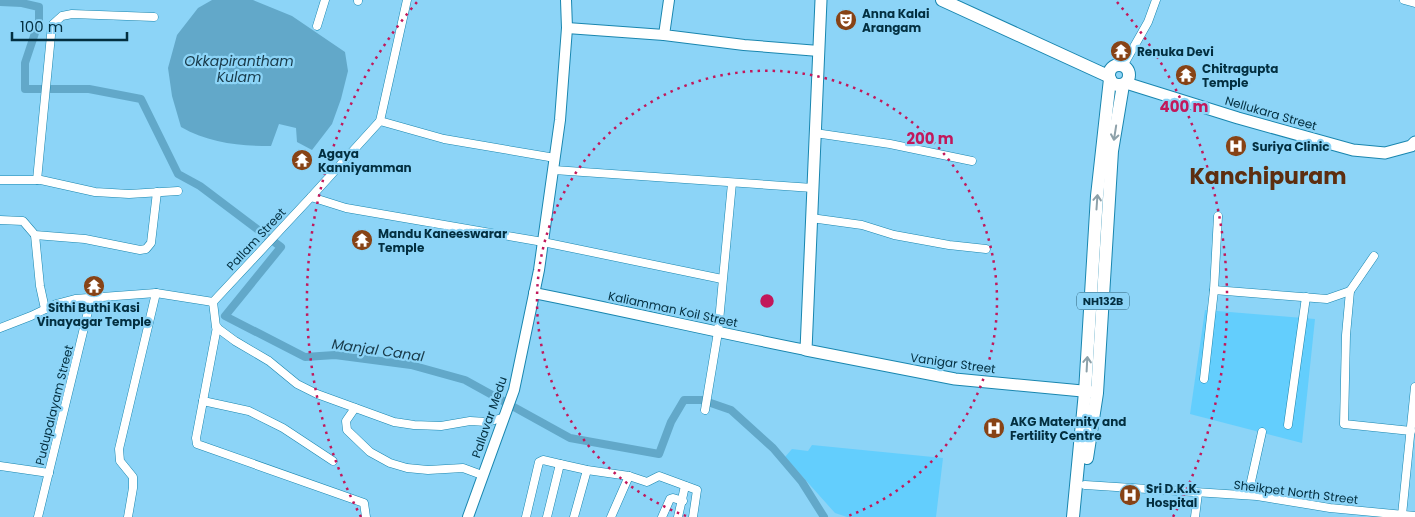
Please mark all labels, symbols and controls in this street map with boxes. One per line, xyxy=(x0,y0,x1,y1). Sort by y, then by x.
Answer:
place label: Anna Kalai Arangam xyxy=(862,5,929,36)
theatre icon: Anna Kalai Arangam xyxy=(834,8,858,32)
scale bar xyxy=(12,10,128,42)
text: 100 m xyxy=(20,16,63,37)
temple icon: Renuka Devi xyxy=(1109,39,1133,63)
place label: Renuka Devi xyxy=(1137,43,1214,60)
water label: Okkapirantham Kulam xyxy=(184,51,294,87)
place label: Chitragupta Temple xyxy=(1202,60,1278,91)
temple icon: Chitragupta Temple xyxy=(1174,63,1198,87)
street label: Nellukara Street xyxy=(1223,92,1319,134)
text: 400 m xyxy=(1160,96,1209,117)
one-way arrow xyxy=(1110,125,1120,141)
text: 200 m xyxy=(906,128,954,149)
hospital icon: Suriya Clinic xyxy=(1224,134,1248,158)
place label: Suriya Clinic xyxy=(1252,138,1330,155)
place label: Agaya Kanniyamman xyxy=(318,145,412,176)
temple icon: Agaya Kanniyamman xyxy=(290,148,314,172)
district label: Kanchipuram xyxy=(1189,161,1347,192)
one-way arrow xyxy=(1092,194,1101,210)
street label: Pallam Street xyxy=(223,204,289,274)
place label: Mandu Kaneeswarar Temple xyxy=(378,225,507,256)
temple icon: Mandu Kaneeswarar Temple xyxy=(350,228,374,252)
temple icon: Sithi Buthi Kasi Vinayagar Temple xyxy=(82,274,106,298)
street label: Kaliamman Koil Street xyxy=(607,287,739,331)
centre of rings xyxy=(758,292,776,310)
road number: NH132B xyxy=(1077,292,1129,310)
place label: Sithi Buthi Kasi Vinayagar Temple xyxy=(37,299,152,330)
water label: Manjal Canal xyxy=(330,334,426,366)
street label: Pudupalayam Street xyxy=(31,343,77,467)
street label: Vanigar Street xyxy=(909,349,997,377)
one-way arrow xyxy=(1082,356,1091,372)
street label: Pallavar Medu xyxy=(467,374,511,460)
place label: AKG Maternity and Fertility Centre xyxy=(1010,413,1126,444)
hospital icon: AKG Maternity and Fertility Centre xyxy=(982,416,1006,440)
street label: Sheikpet North Street xyxy=(1233,476,1359,508)
place label: Sri D.K.K. Hospital xyxy=(1146,480,1200,511)
hospital icon: Sri D.K.K. Hospital xyxy=(1118,483,1142,507)

